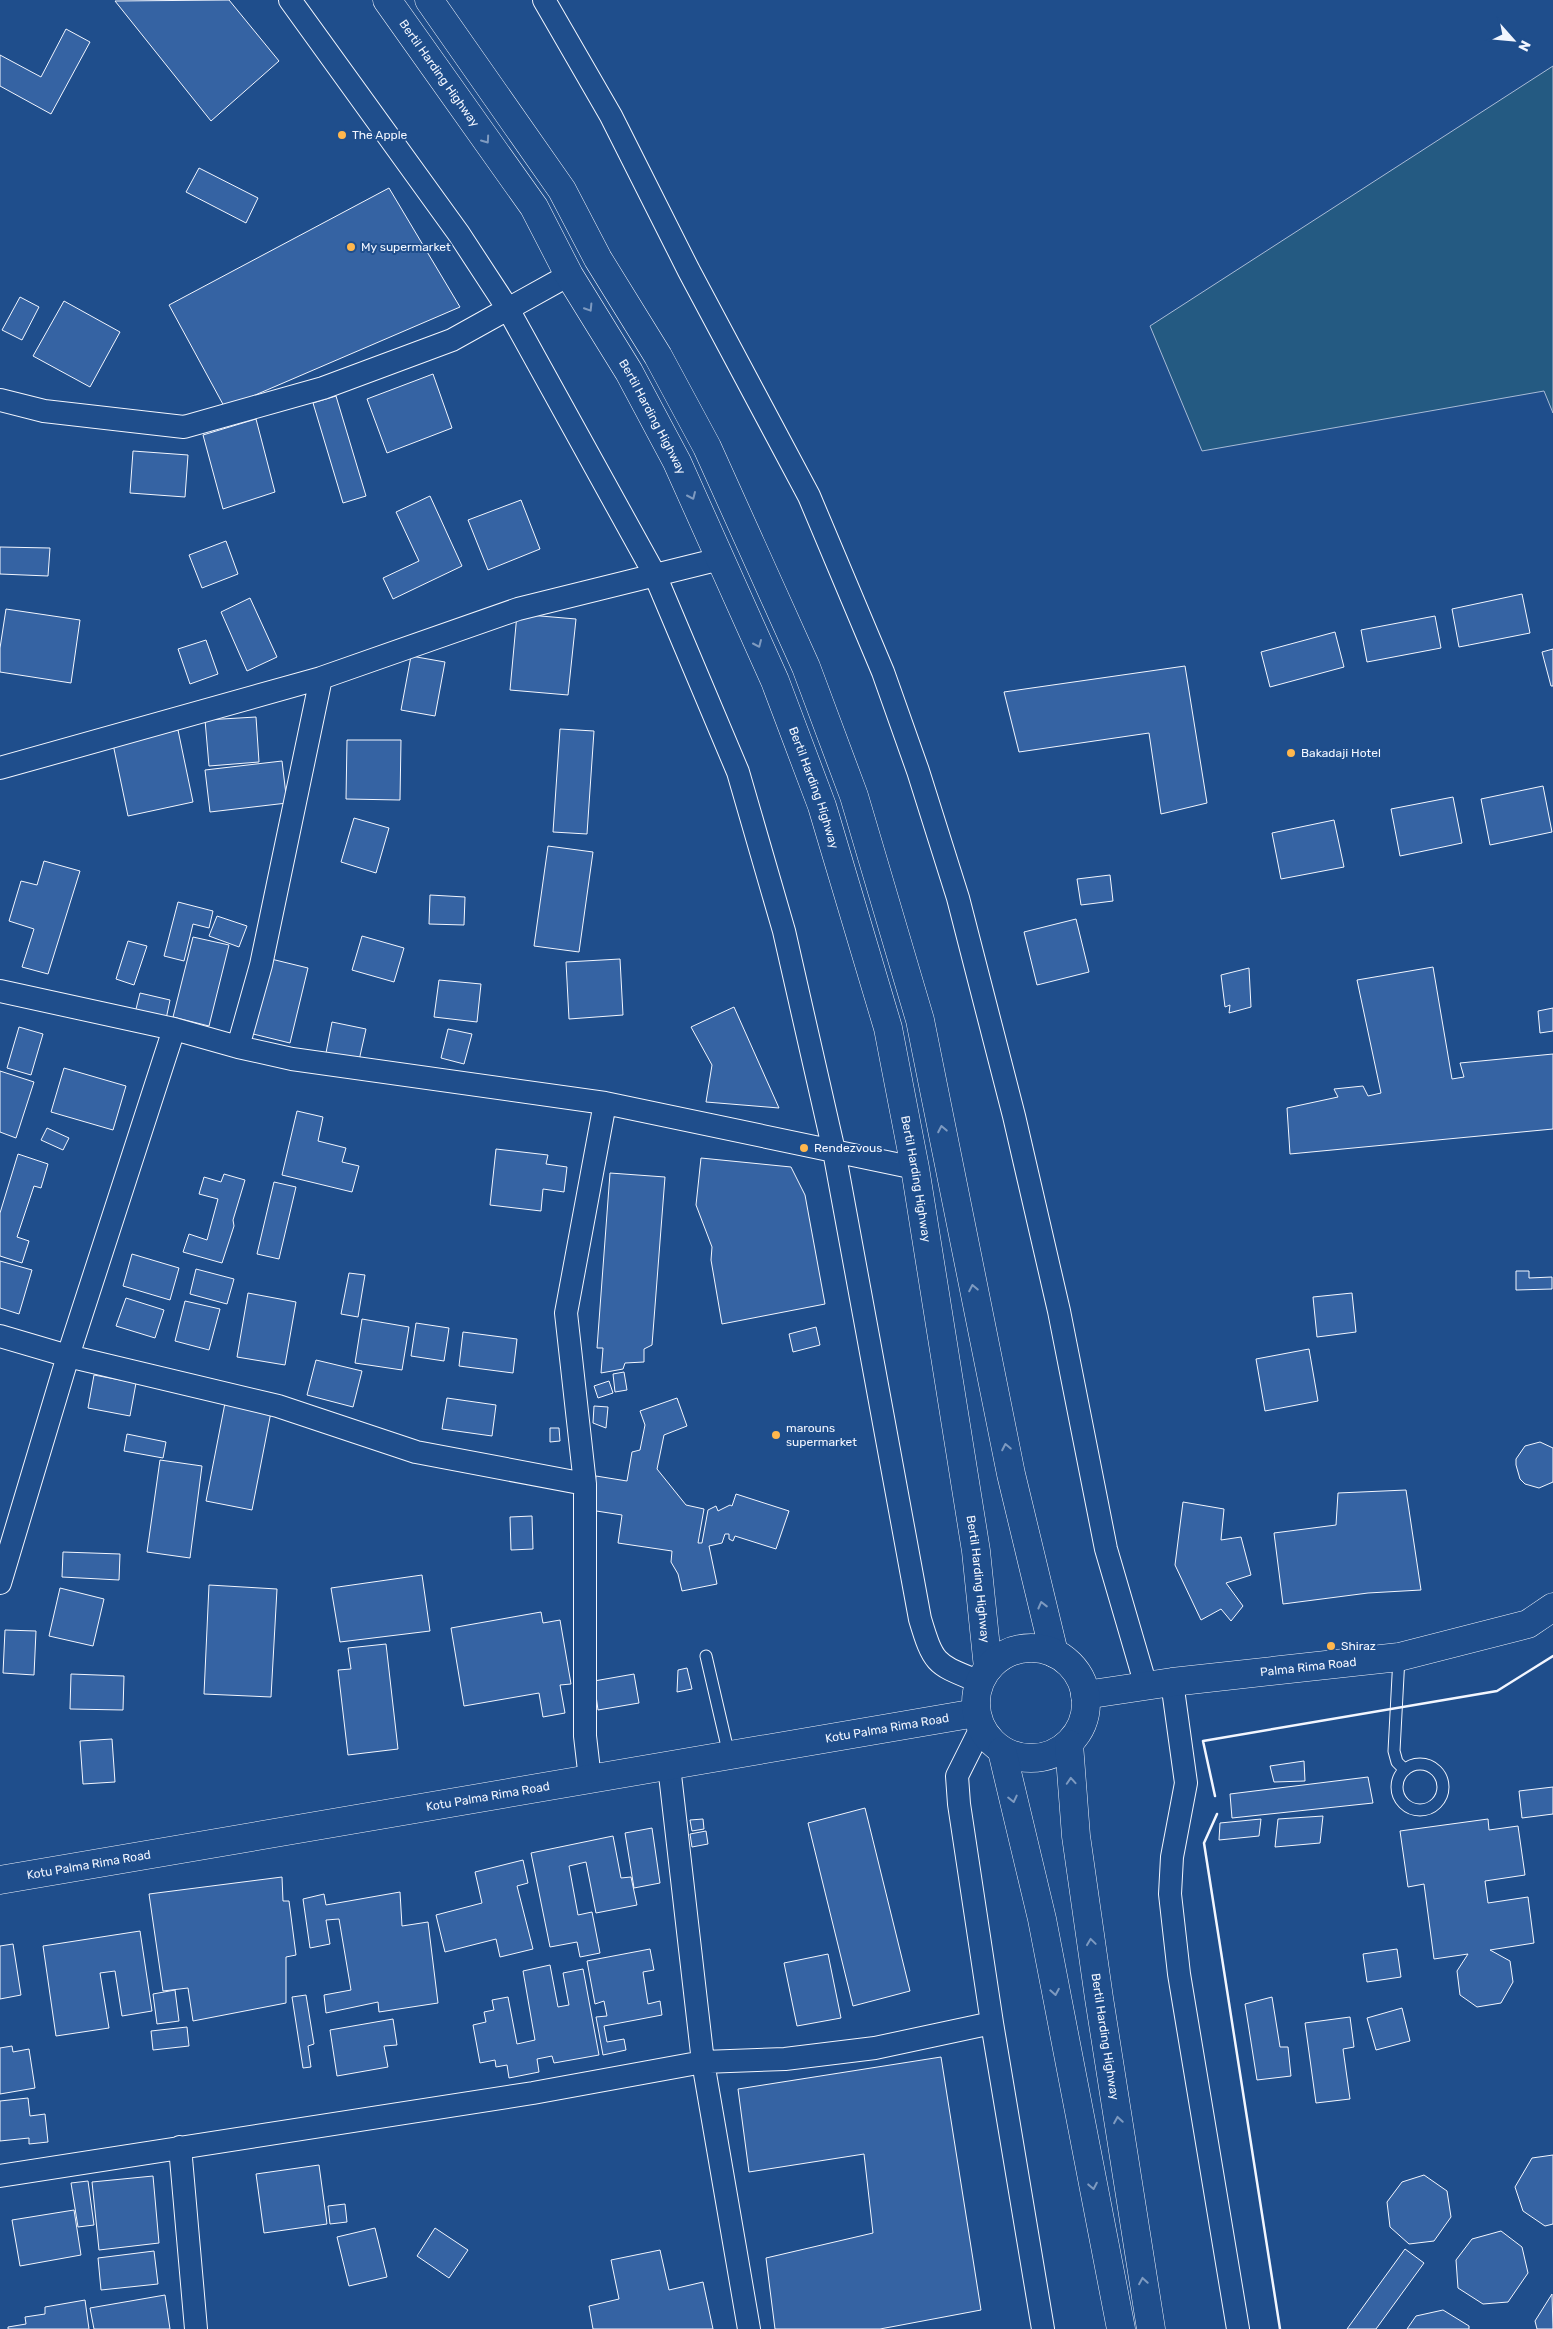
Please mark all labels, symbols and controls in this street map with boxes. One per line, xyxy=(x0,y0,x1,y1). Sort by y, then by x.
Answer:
north arrow xyxy=(1488,15,1538,65)
street label: Bertil Harding Highway xyxy=(396,17,482,130)
text: N xyxy=(1514,37,1534,54)
place label: The Apple xyxy=(352,128,408,142)
marker: The Apple xyxy=(336,129,348,141)
one-way arrow xyxy=(480,134,489,143)
place label: My supermarket xyxy=(361,240,451,254)
marker: My supermarket xyxy=(345,241,357,253)
one-way arrow xyxy=(583,302,593,311)
street label: Bertil Harding Highway xyxy=(616,357,689,477)
one-way arrow xyxy=(686,491,697,500)
one-way arrow xyxy=(752,639,762,648)
street label: Bertil Harding Highway xyxy=(786,725,841,851)
place label: Bakadaji Hotel xyxy=(1301,746,1381,760)
marker: Bakadaji Hotel xyxy=(1285,747,1297,759)
street label: Bertil Harding Highway xyxy=(898,1114,934,1244)
one-way arrow xyxy=(937,1124,947,1133)
place label: Rendezvous xyxy=(814,1141,882,1155)
marker: Rendezvous xyxy=(798,1142,810,1154)
one-way arrow xyxy=(969,1283,979,1292)
place label: marouns supermarket xyxy=(786,1421,857,1449)
marker: marouns supermarket xyxy=(770,1429,782,1441)
one-way arrow xyxy=(1001,1443,1011,1452)
street label: Bertil Harding Highway xyxy=(963,1514,992,1644)
one-way arrow xyxy=(1037,1601,1048,1610)
place label: Shiraz xyxy=(1341,1639,1376,1653)
marker: Shiraz xyxy=(1325,1640,1337,1652)
street label: Palma Rima Road xyxy=(1259,1655,1357,1679)
street label: Kotu Palma Rima Road xyxy=(824,1711,950,1746)
one-way arrow xyxy=(1066,1777,1077,1785)
street label: Kotu Palma Rima Road xyxy=(425,1779,551,1814)
one-way arrow xyxy=(1007,1794,1018,1803)
street label: Kotu Palma Rima Road xyxy=(26,1847,152,1882)
one-way arrow xyxy=(1086,1938,1097,1946)
street label: Bertil Harding Highway xyxy=(1089,1972,1122,2102)
one-way arrow xyxy=(1049,1987,1060,1996)
one-way arrow xyxy=(1113,2116,1123,2125)
one-way arrow xyxy=(1087,2181,1097,2190)
one-way arrow xyxy=(1138,2277,1149,2285)

